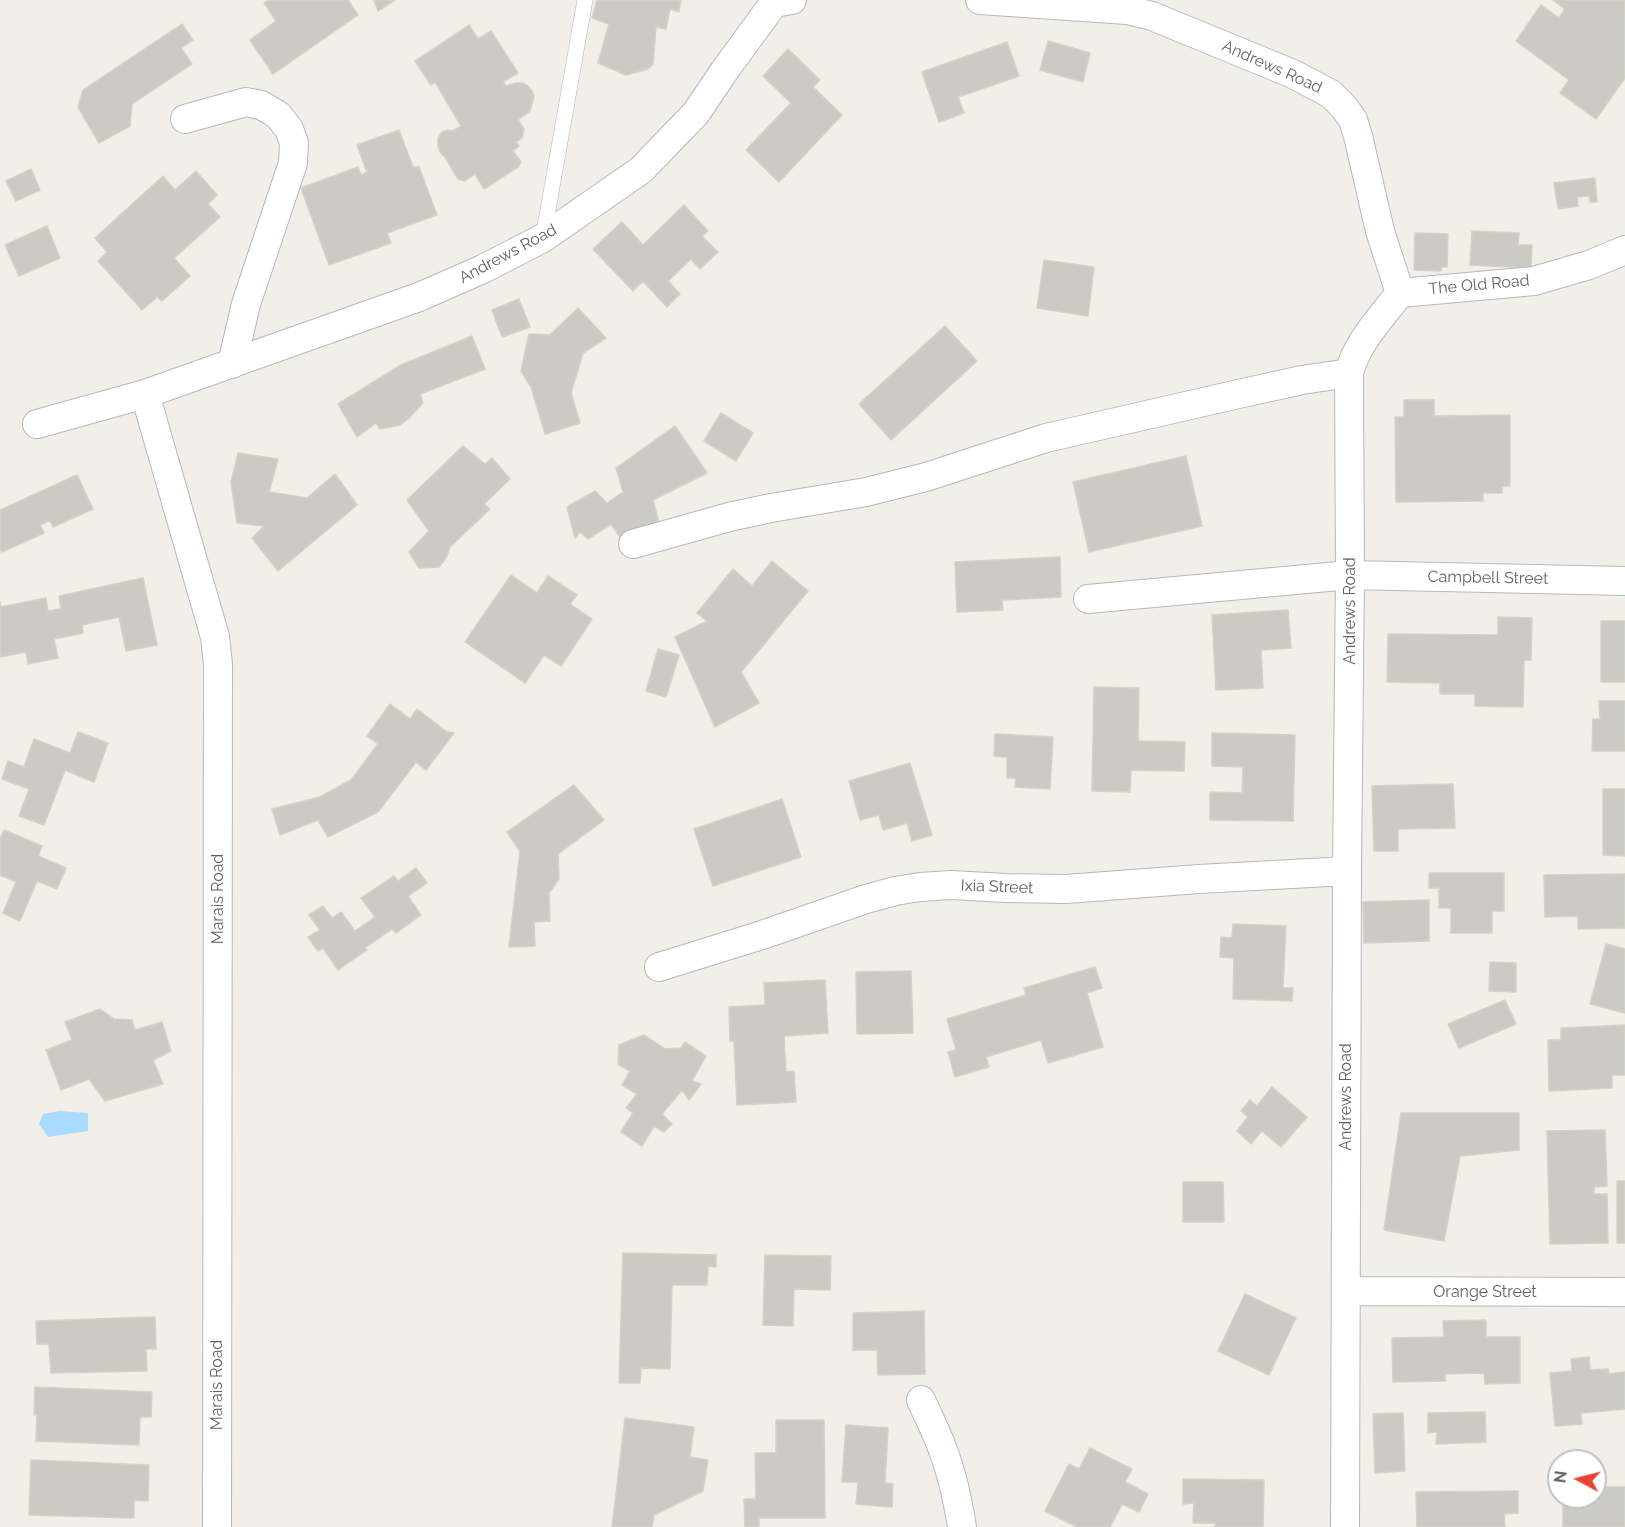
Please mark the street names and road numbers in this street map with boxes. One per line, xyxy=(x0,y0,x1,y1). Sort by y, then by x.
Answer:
street label: Andrews Road xyxy=(1219,36,1325,98)
street label: Andrews Road xyxy=(456,220,560,288)
street label: The Old Road xyxy=(1428,271,1530,299)
street label: Andrews Road xyxy=(1340,557,1360,665)
street label: Campbell Street xyxy=(1428,567,1548,589)
street label: Marais Road xyxy=(208,854,228,944)
street label: Ixia Street xyxy=(960,876,1034,898)
street label: Andrews Road xyxy=(1336,1043,1356,1151)
street label: Orange Street xyxy=(1433,1282,1537,1302)
street label: Marais Road xyxy=(207,1340,227,1430)

